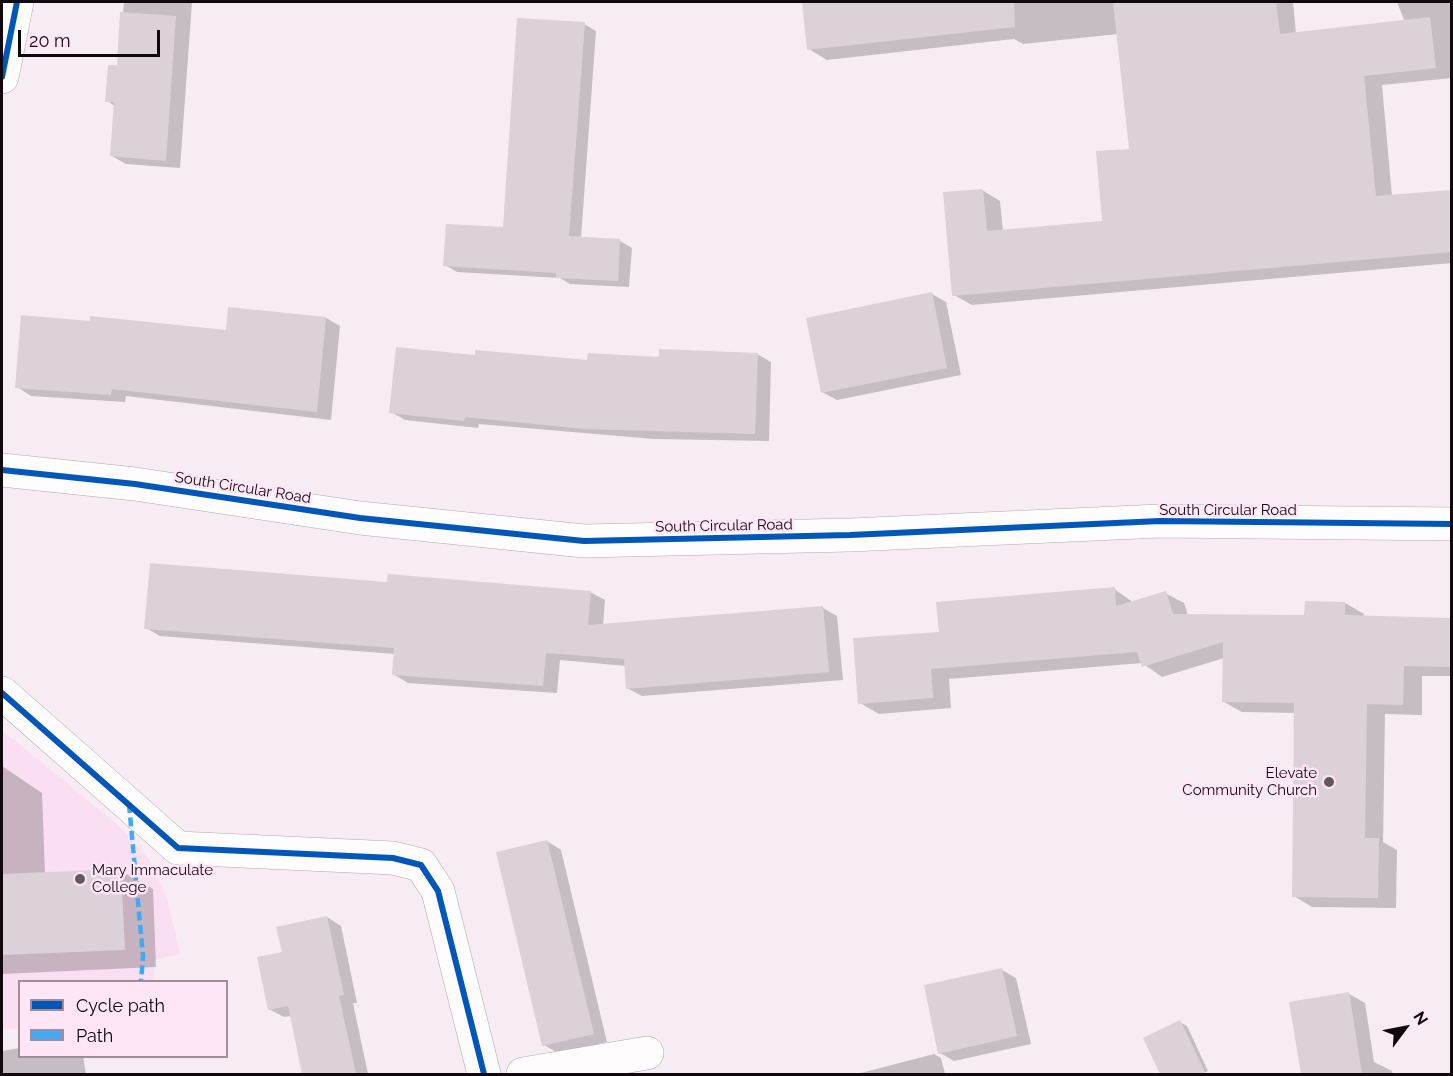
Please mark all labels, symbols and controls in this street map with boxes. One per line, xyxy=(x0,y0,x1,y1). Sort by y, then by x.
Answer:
scale bar xyxy=(21,18,164,56)
text: 20 m xyxy=(29,30,71,51)
street label: South Circular Road xyxy=(174,468,312,508)
street label: South Circular Road xyxy=(1159,501,1297,519)
street label: South Circular Road xyxy=(655,516,793,536)
place label: Elevate Community Church xyxy=(1182,764,1317,799)
marker: Elevate Community Church xyxy=(1322,775,1336,789)
place label: Mary Immaculate College xyxy=(92,861,213,896)
marker: Mary Immaculate College xyxy=(73,872,87,886)
legend xyxy=(18,980,228,1058)
text: Cycle path xyxy=(76,995,165,1016)
north arrow xyxy=(1375,998,1435,1058)
text: N xyxy=(1409,1008,1432,1028)
text: Path xyxy=(76,1025,113,1046)

